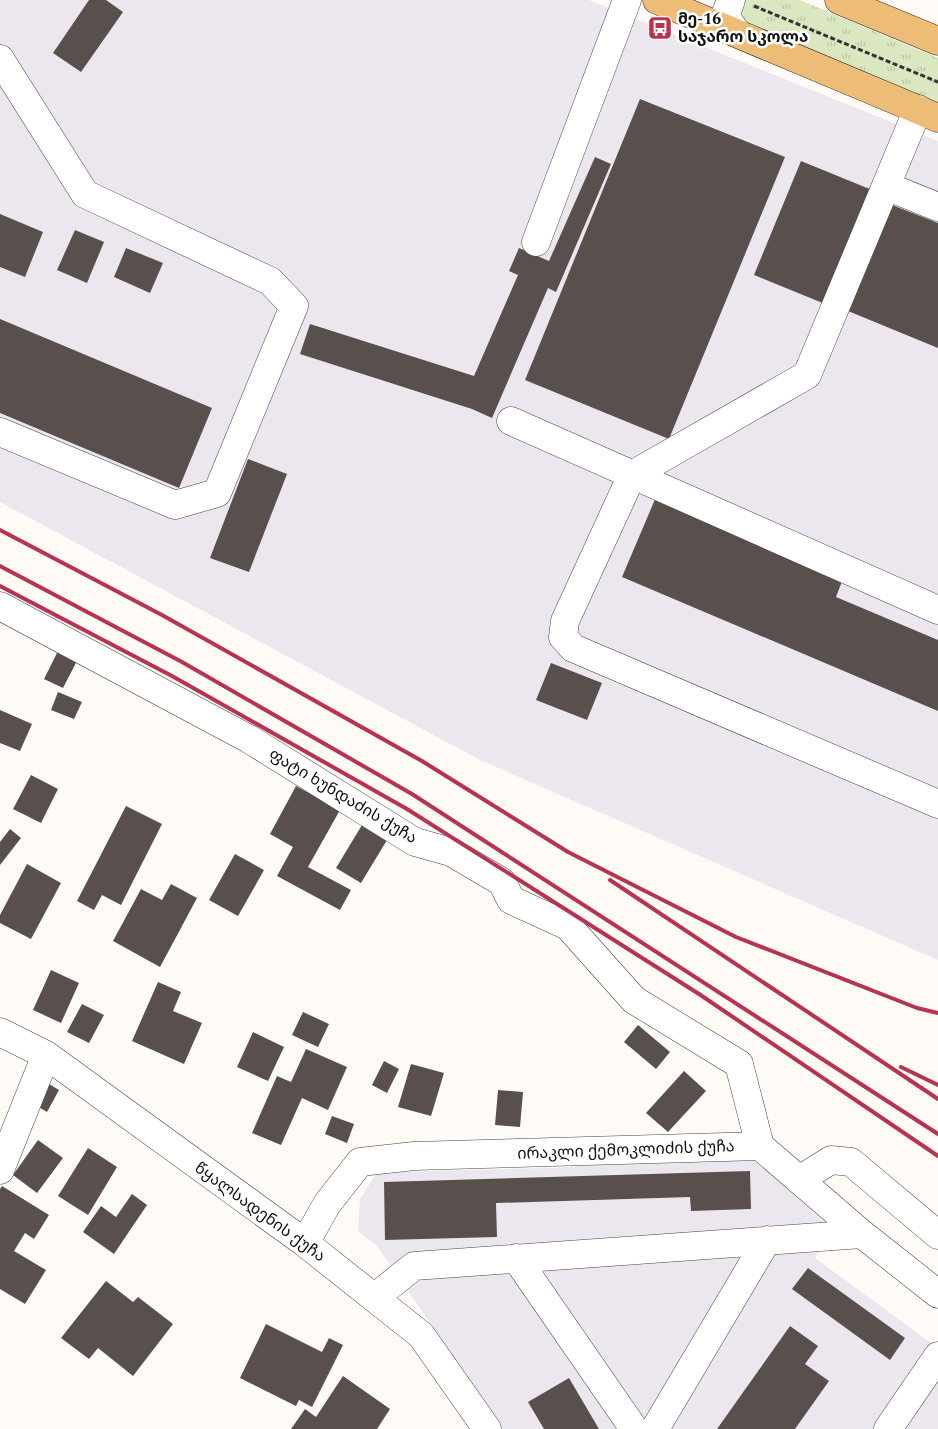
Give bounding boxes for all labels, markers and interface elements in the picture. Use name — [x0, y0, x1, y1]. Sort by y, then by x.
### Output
place label: მე-16 საჯარო სკოლა — [678, 7, 808, 49]
bus stop icon: მე-16 საჯარო სკოლა — [647, 15, 673, 41]
street label: ფატი ხუნდაძის ქუჩა — [264, 742, 422, 850]
street label: ირაკლი ქემოკლიძის ქუჩა — [517, 1134, 735, 1166]
street label: წყალსადენის ქუჩა — [189, 1156, 331, 1268]

